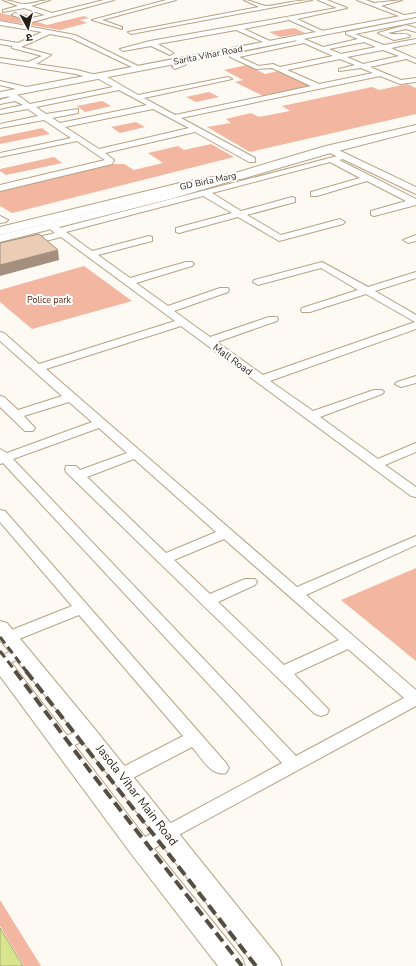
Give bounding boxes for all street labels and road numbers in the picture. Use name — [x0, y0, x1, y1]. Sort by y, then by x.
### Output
street label: Sarita Vihar Road — [172, 42, 244, 68]
street label: GD Birla Marg — [179, 169, 237, 193]
street label: Mall Road — [210, 341, 255, 379]
street label: Jasola Vihar Main Road — [92, 740, 182, 849]

